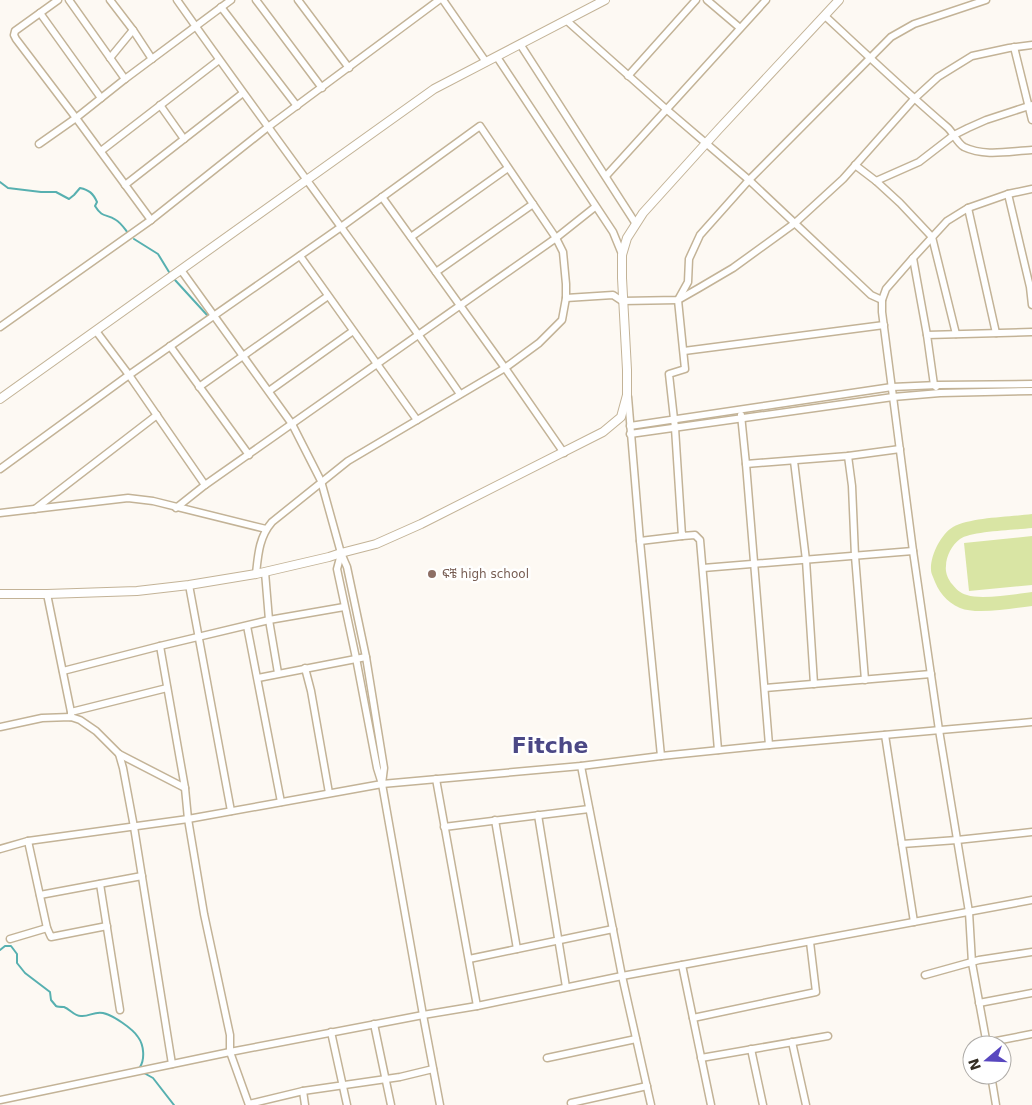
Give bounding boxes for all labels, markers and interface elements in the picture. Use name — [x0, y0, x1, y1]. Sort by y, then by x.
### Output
place label: ፍቼ high school — [442, 567, 529, 581]
marker: ፍቼ high school — [426, 568, 438, 580]
district label: Fitche — [512, 733, 588, 758]
north arrow — [962, 1035, 1012, 1085]
text: N — [965, 1056, 984, 1072]

